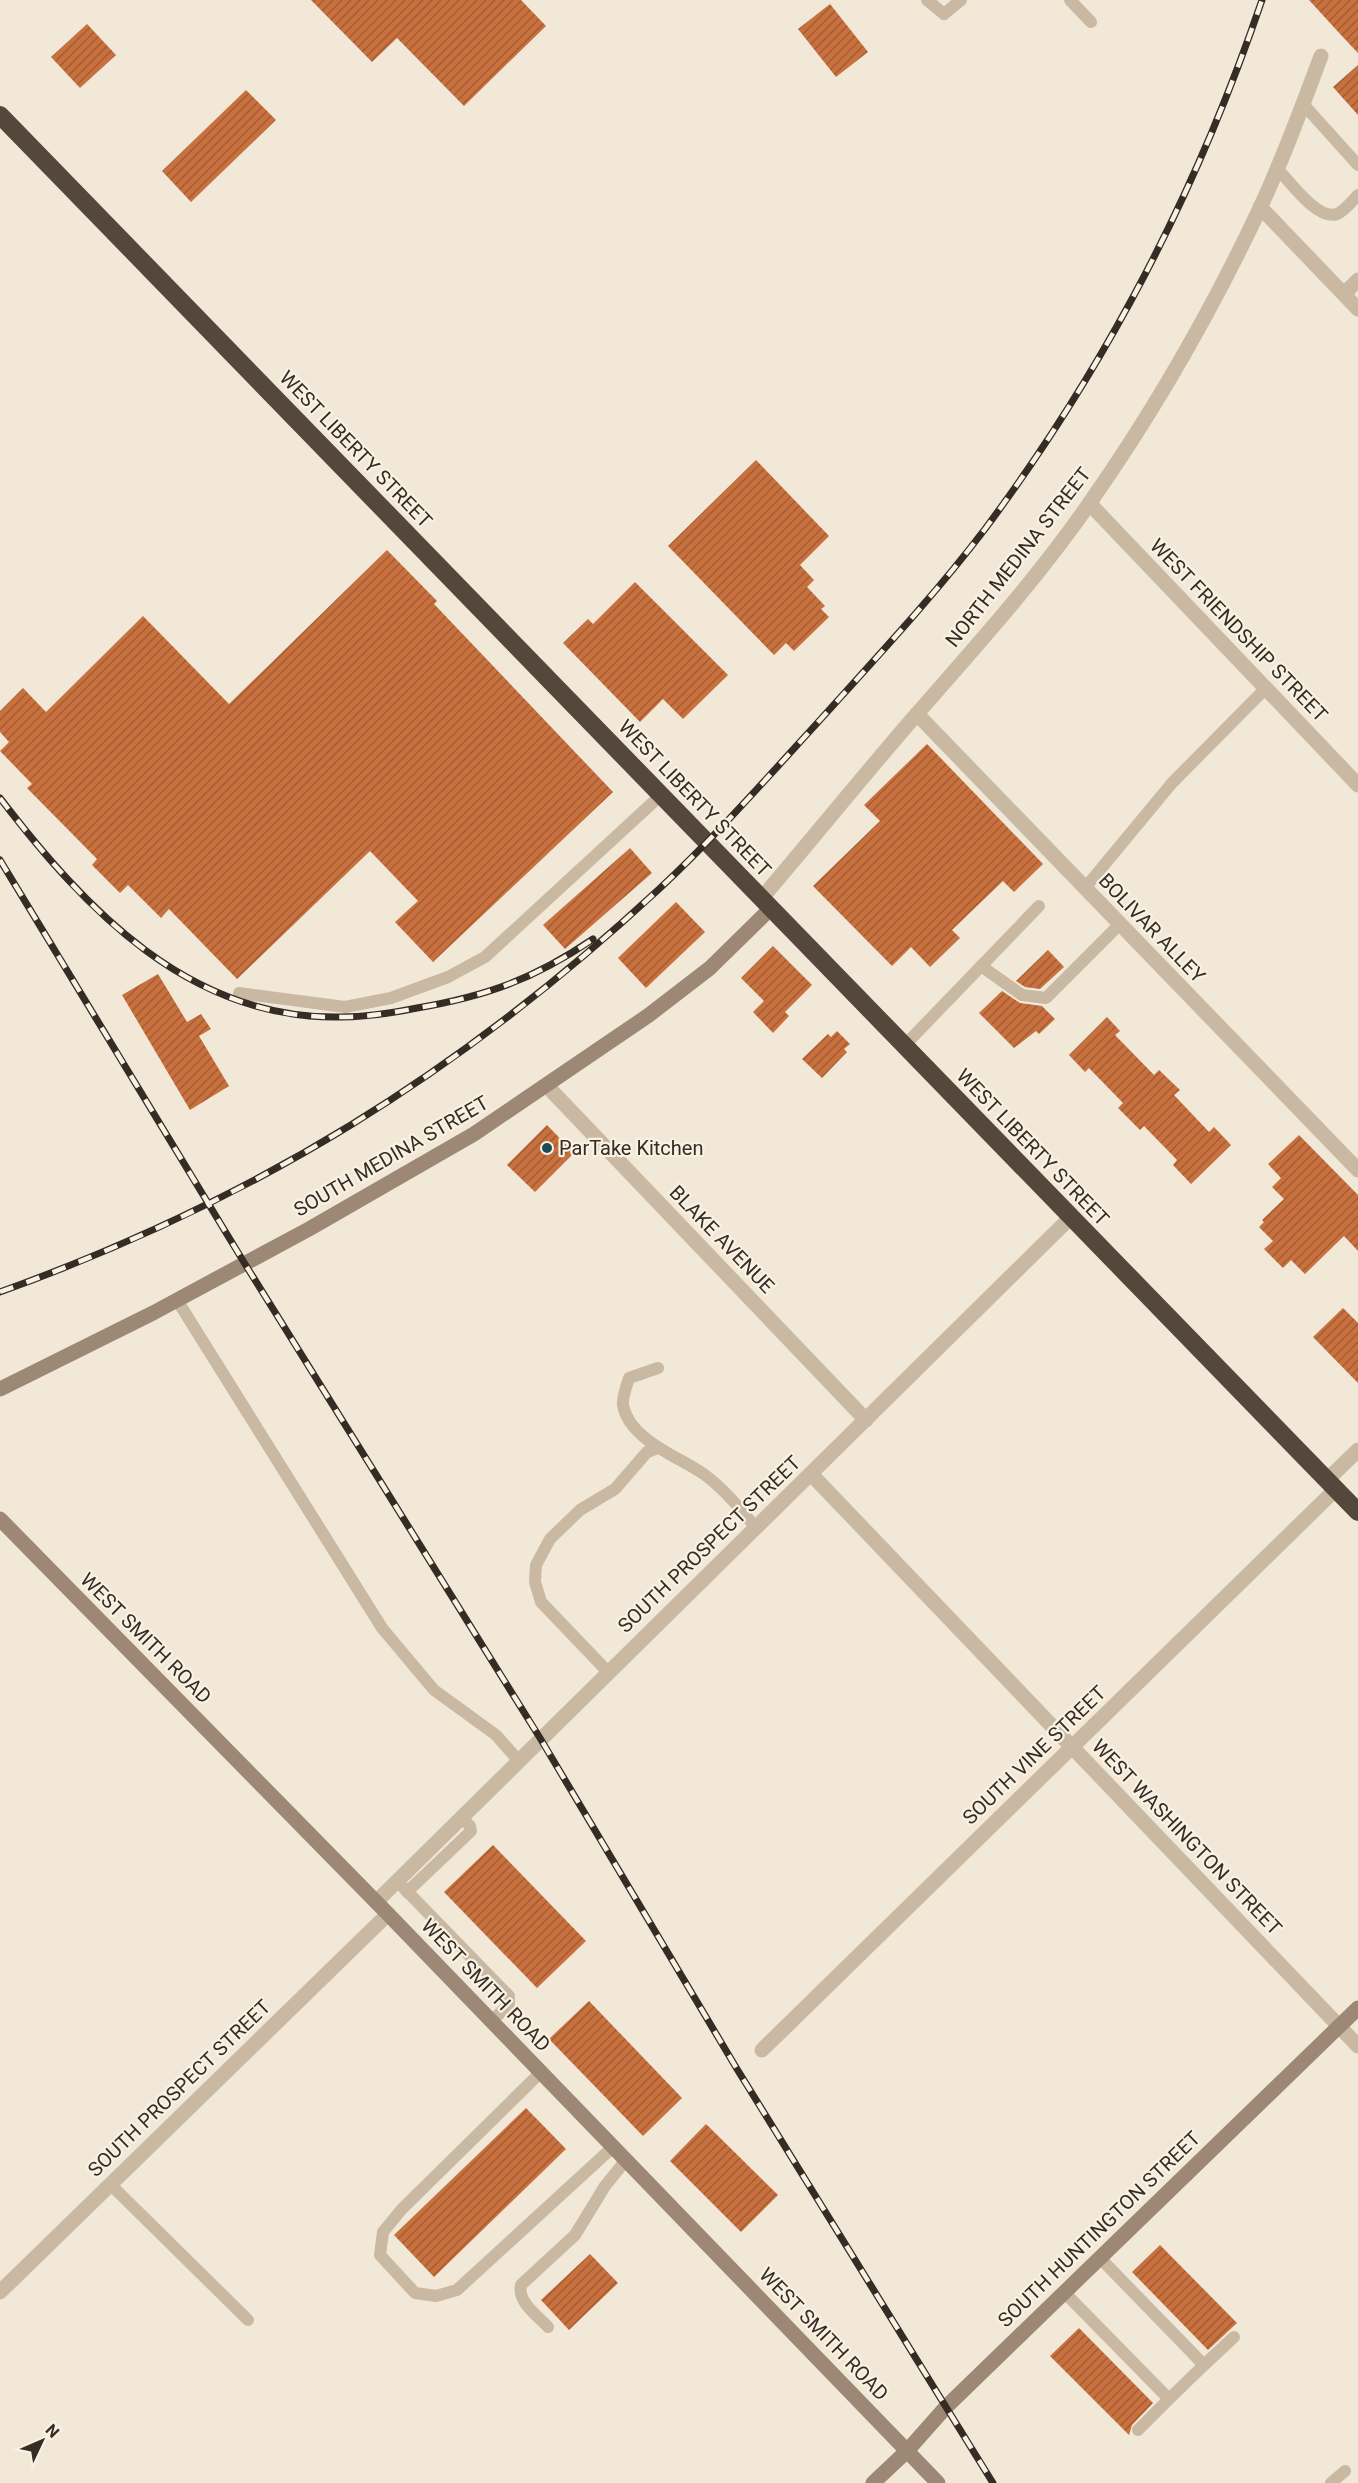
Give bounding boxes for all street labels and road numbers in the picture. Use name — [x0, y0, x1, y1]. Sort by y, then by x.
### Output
street label: WEST LIBERTY STREET — [275, 365, 437, 533]
street label: NORTH MEDINA STREET — [940, 462, 1096, 652]
street label: WEST FRIENDSHIP STREET — [1145, 533, 1333, 727]
street label: WEST LIBERTY STREET — [614, 714, 776, 882]
street label: BOLIVAR ALLEY — [1094, 868, 1210, 988]
street label: WEST LIBERTY STREET — [952, 1063, 1114, 1231]
street label: SOUTH MEDINA STREET — [289, 1090, 493, 1222]
street label: BLAKE AVENUE — [665, 1180, 779, 1298]
street label: SOUTH PROSPECT STREET — [613, 1450, 805, 1638]
street label: WEST SMITH ROAD — [76, 1568, 216, 1708]
street label: SOUTH VINE STREET — [957, 1680, 1111, 1829]
street label: WEST WASHINGTON STREET — [1087, 1734, 1287, 1940]
street label: WEST SMITH ROAD — [417, 1914, 555, 2056]
street label: SOUTH PROSPECT STREET — [83, 1994, 275, 2182]
street label: SOUTH HUNTINGTON STREET — [993, 2126, 1205, 2332]
street label: WEST SMITH ROAD — [755, 2263, 893, 2405]

